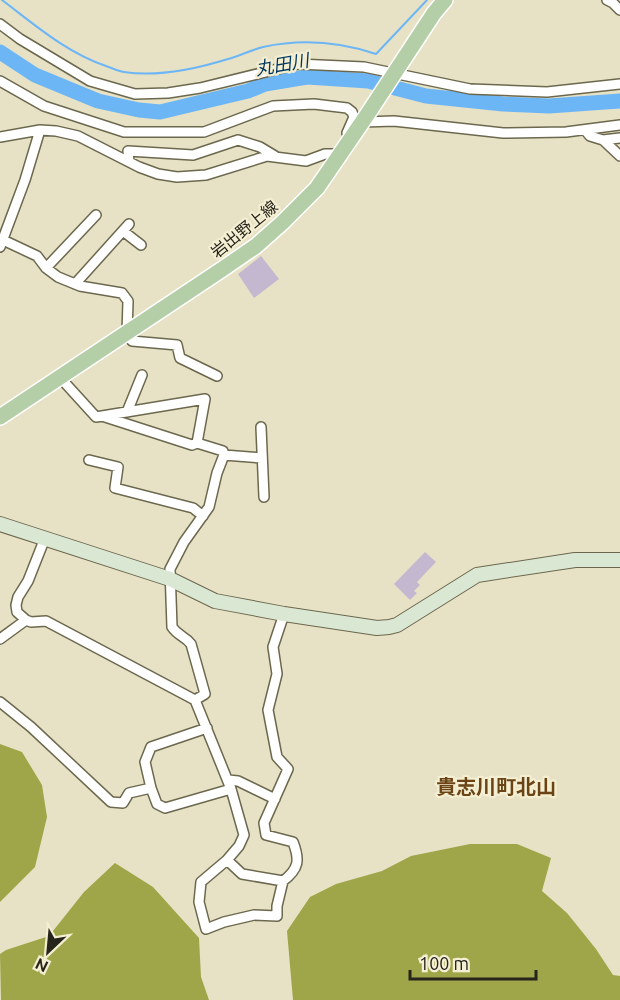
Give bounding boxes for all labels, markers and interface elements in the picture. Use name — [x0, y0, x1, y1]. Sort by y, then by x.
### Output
water label: 丸田川 — [254, 49, 312, 79]
street label: 岩出野上線 — [207, 197, 281, 261]
district label: 貴志川町北山 — [436, 775, 556, 798]
north arrow — [18, 922, 78, 982]
scale bar — [410, 943, 536, 981]
text: 100 m — [419, 953, 469, 973]
text: N — [32, 955, 51, 976]

